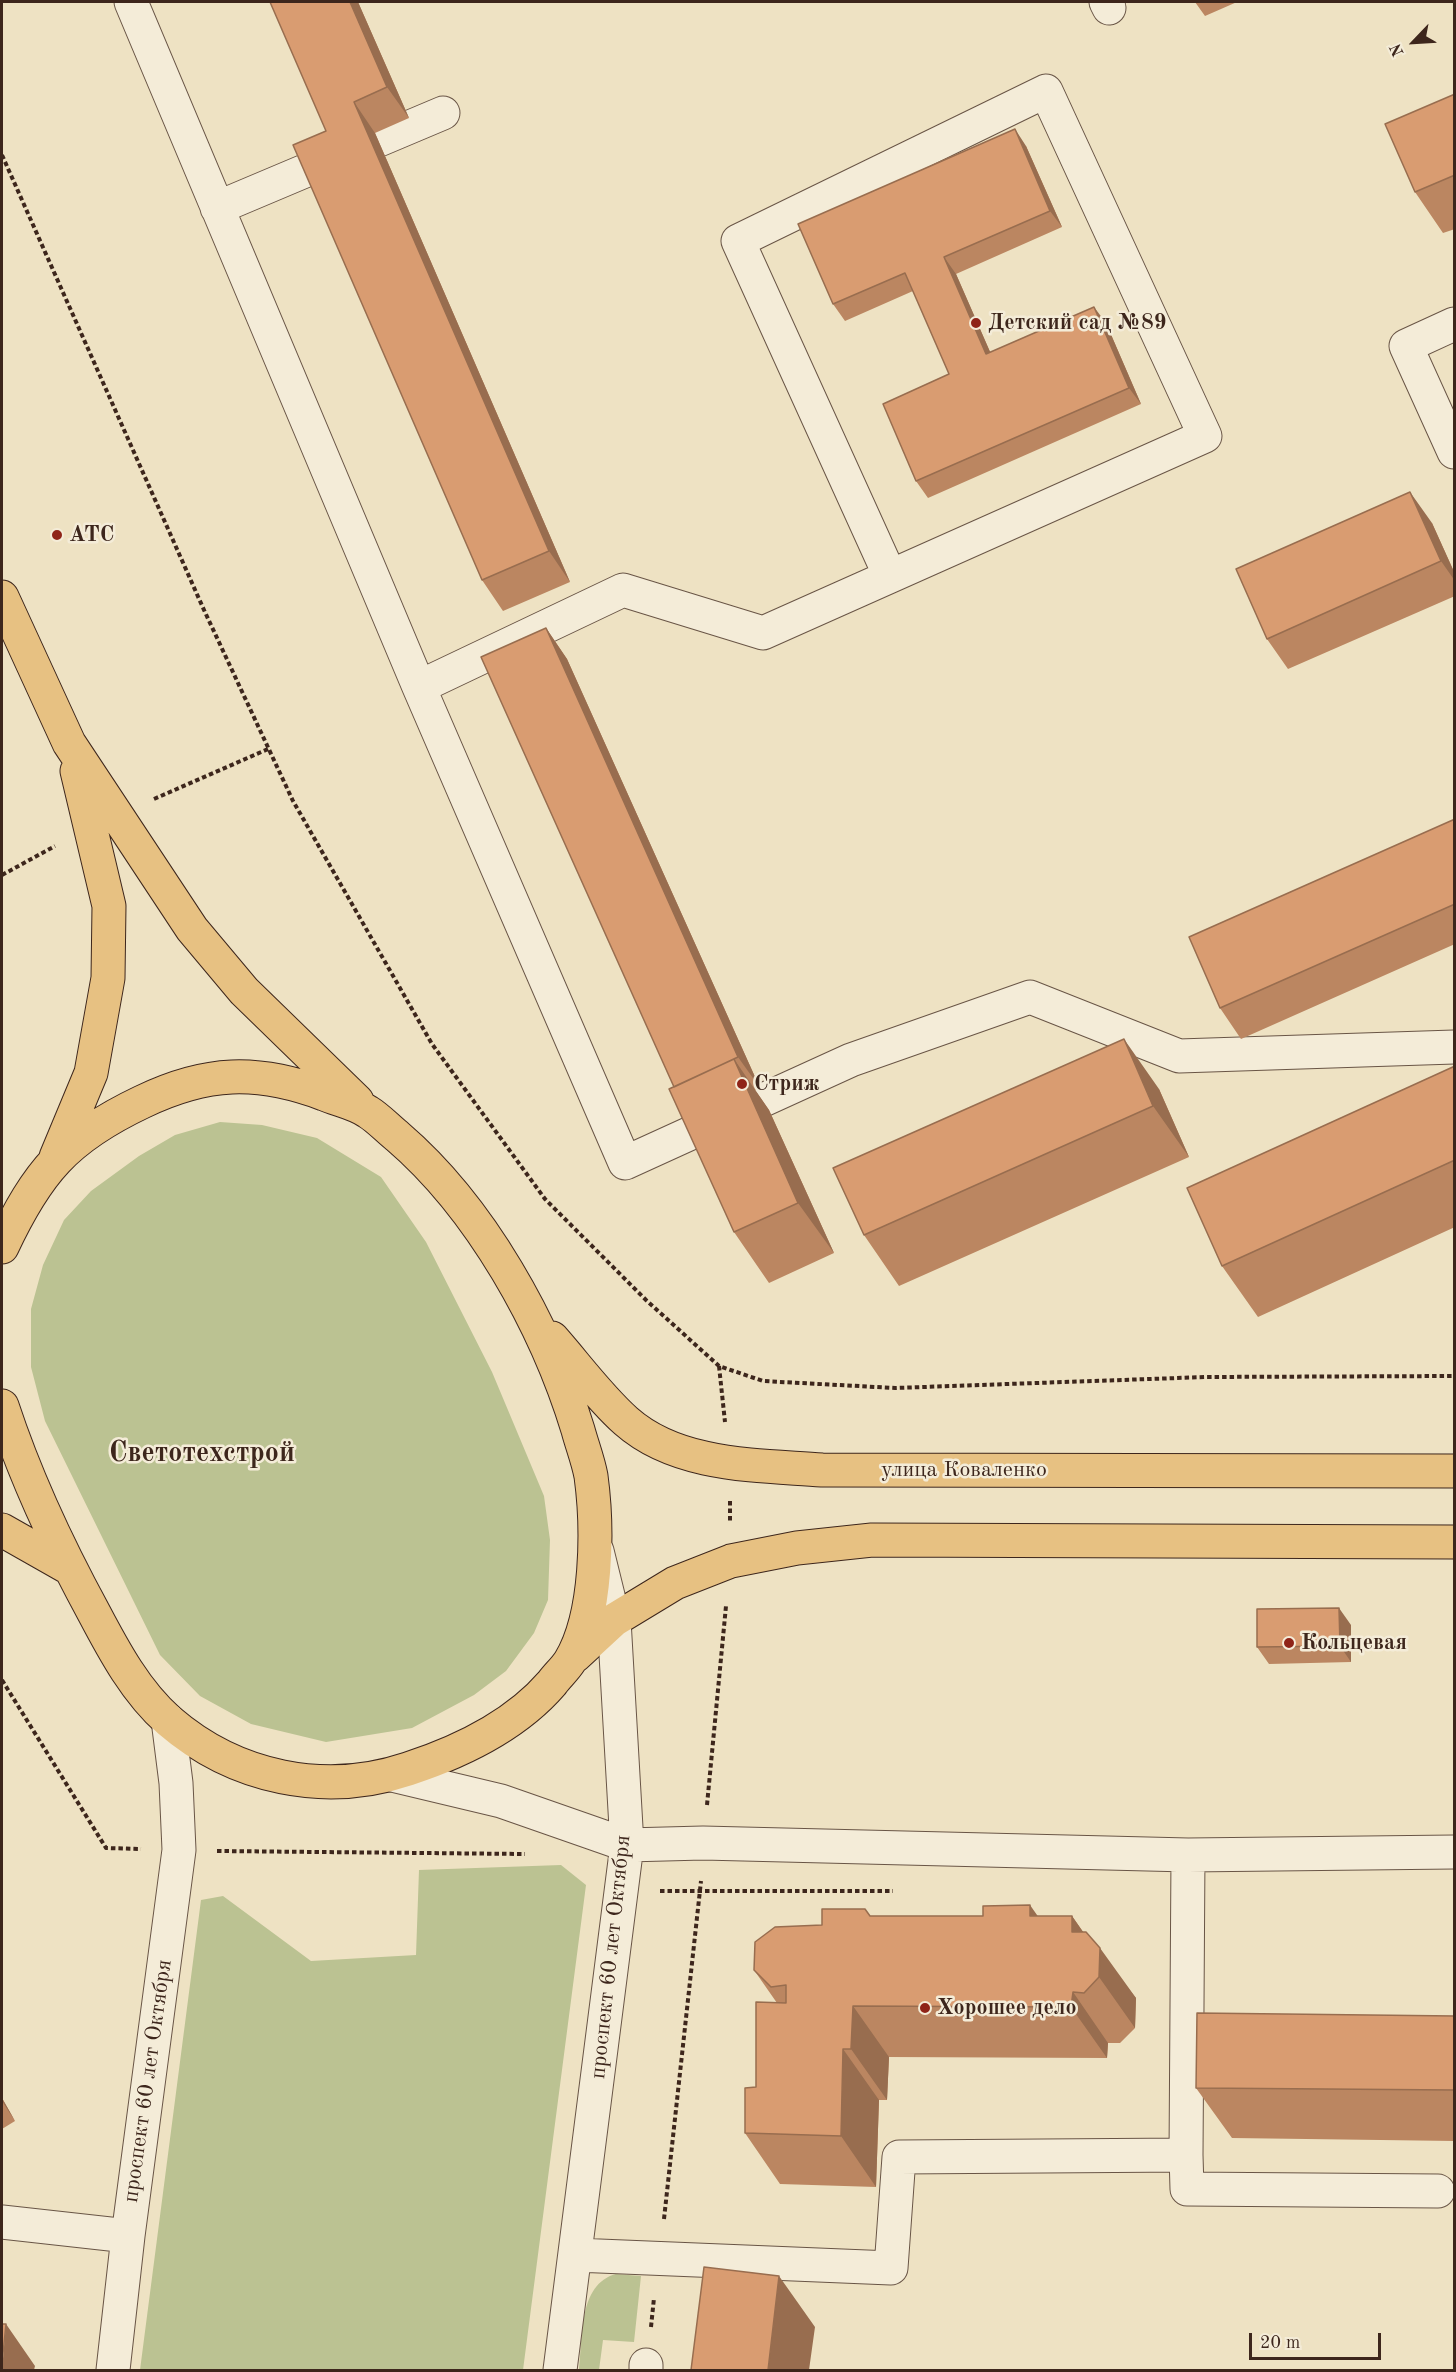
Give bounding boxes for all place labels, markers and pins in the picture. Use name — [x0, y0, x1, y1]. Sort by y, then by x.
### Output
place label: Детский сад №89 — [988, 310, 1167, 336]
marker: Детский сад №89 — [969, 316, 983, 330]
place label: АТС — [69, 522, 114, 548]
marker: АТС — [50, 528, 64, 542]
place label: Стриж — [754, 1071, 820, 1097]
marker: Стриж — [735, 1077, 749, 1091]
place label: Кольцевая — [1301, 1630, 1407, 1656]
marker: Кольцевая — [1282, 1636, 1296, 1650]
place label: Хорошее дело — [937, 1995, 1077, 2021]
marker: Хорошее дело — [918, 2001, 932, 2015]

